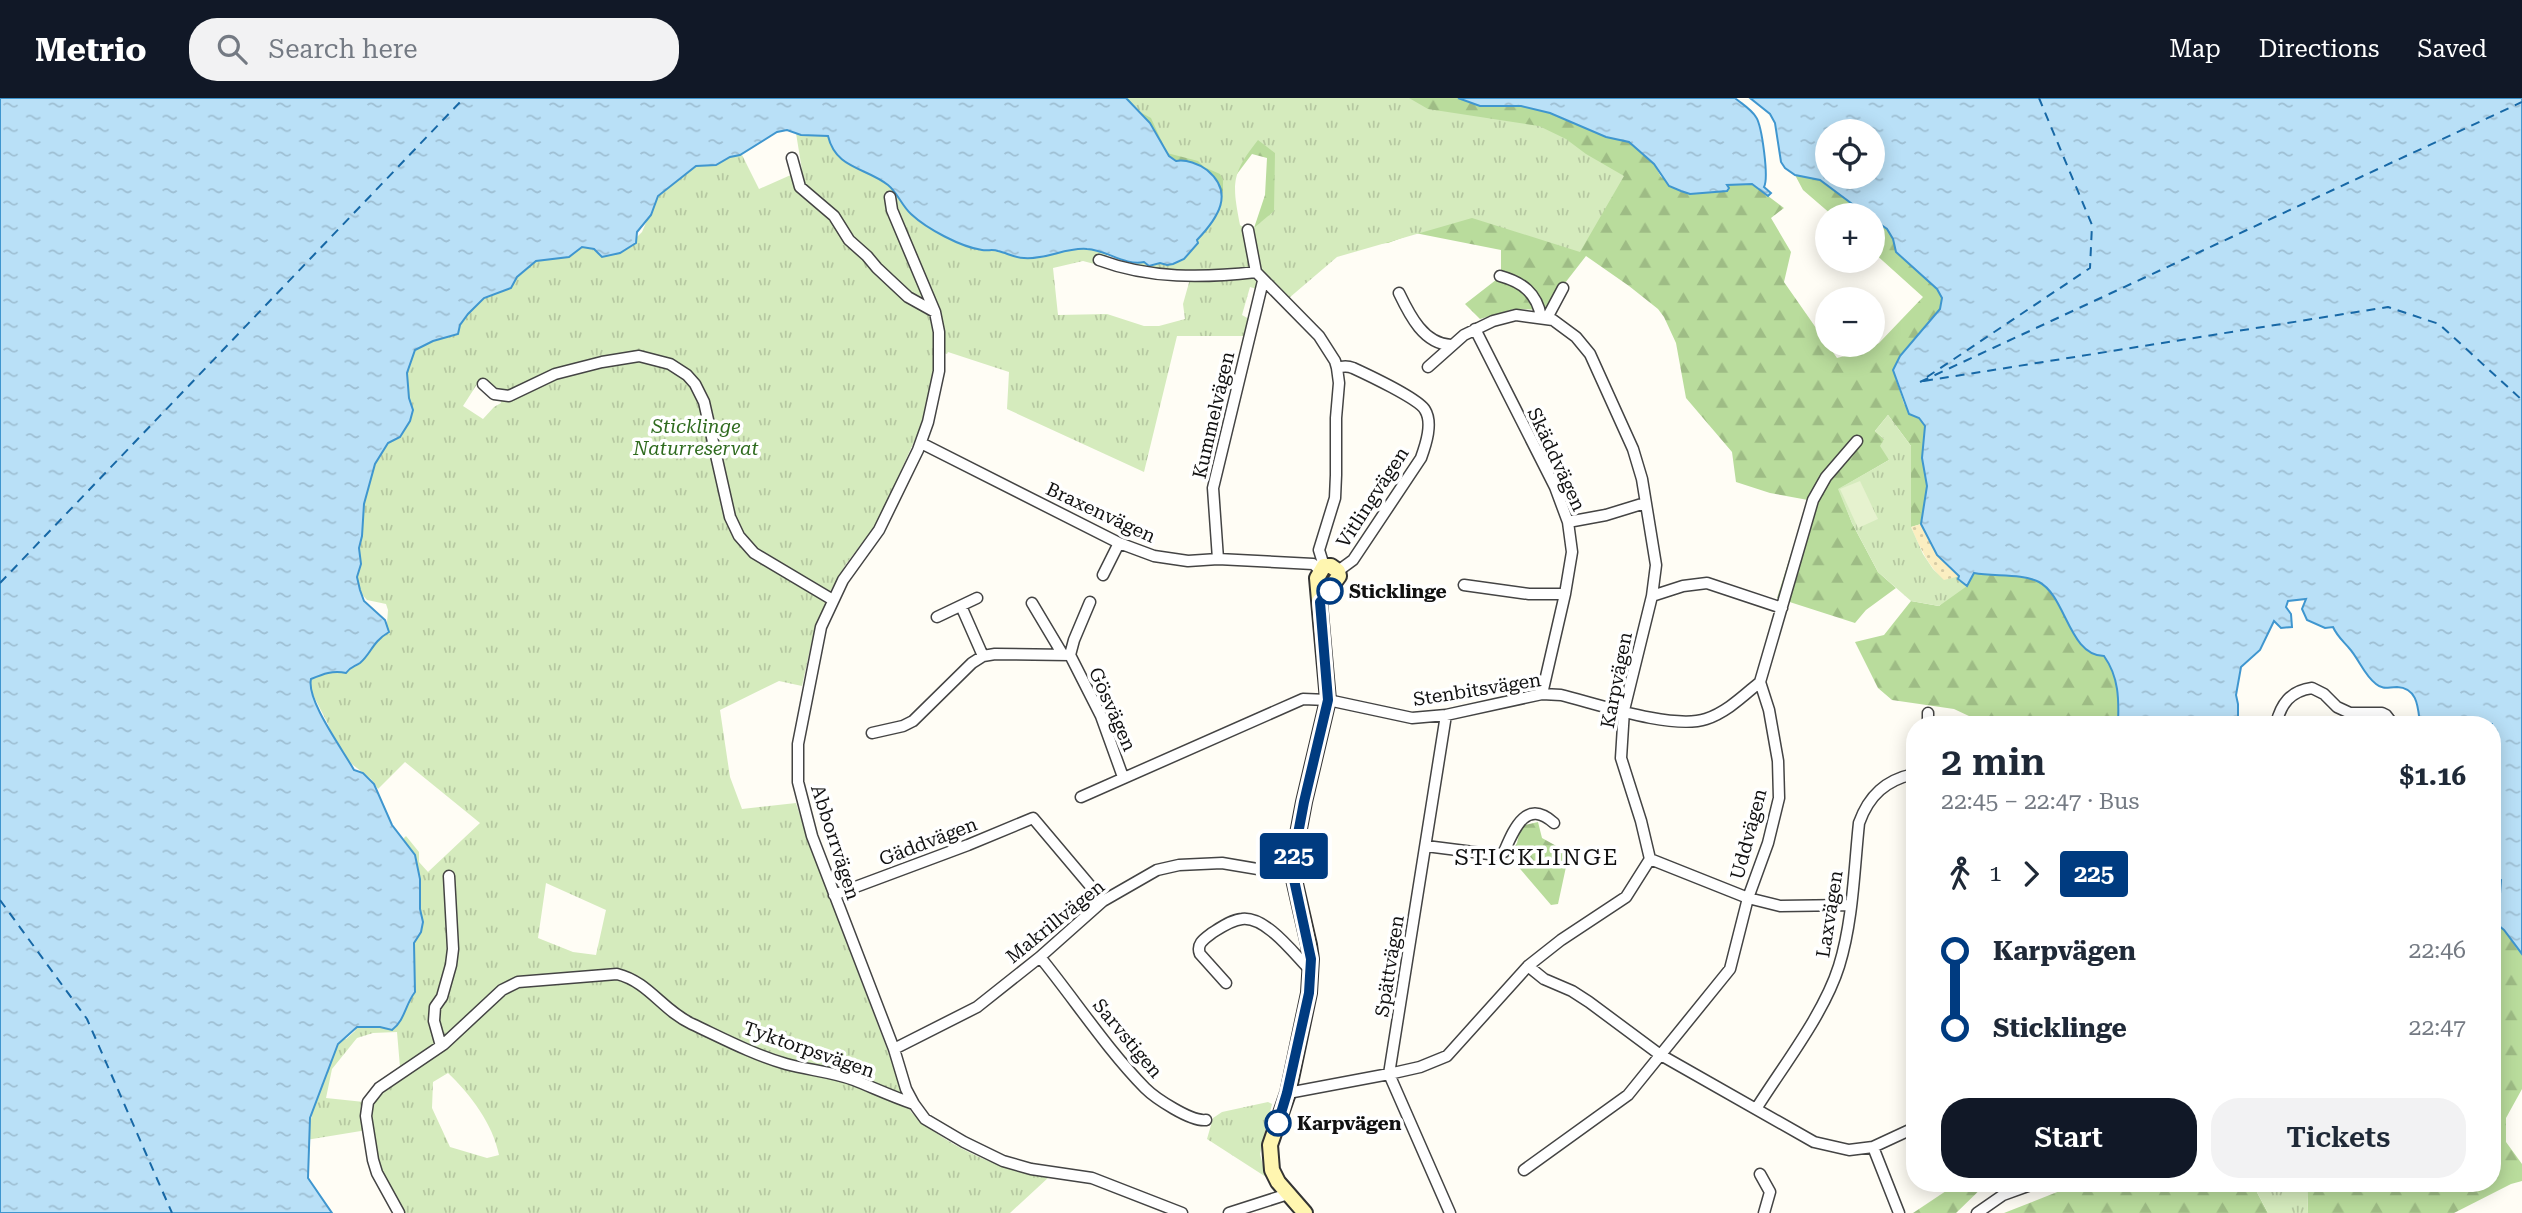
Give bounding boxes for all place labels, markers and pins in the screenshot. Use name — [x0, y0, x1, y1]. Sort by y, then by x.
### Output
marker: Sticklinge — [1317, 578, 1343, 604]
place label: Sticklinge — [1349, 580, 1447, 603]
marker: Karpvägen — [1265, 1110, 1291, 1136]
place label: Karpvägen — [1297, 1112, 1402, 1135]

